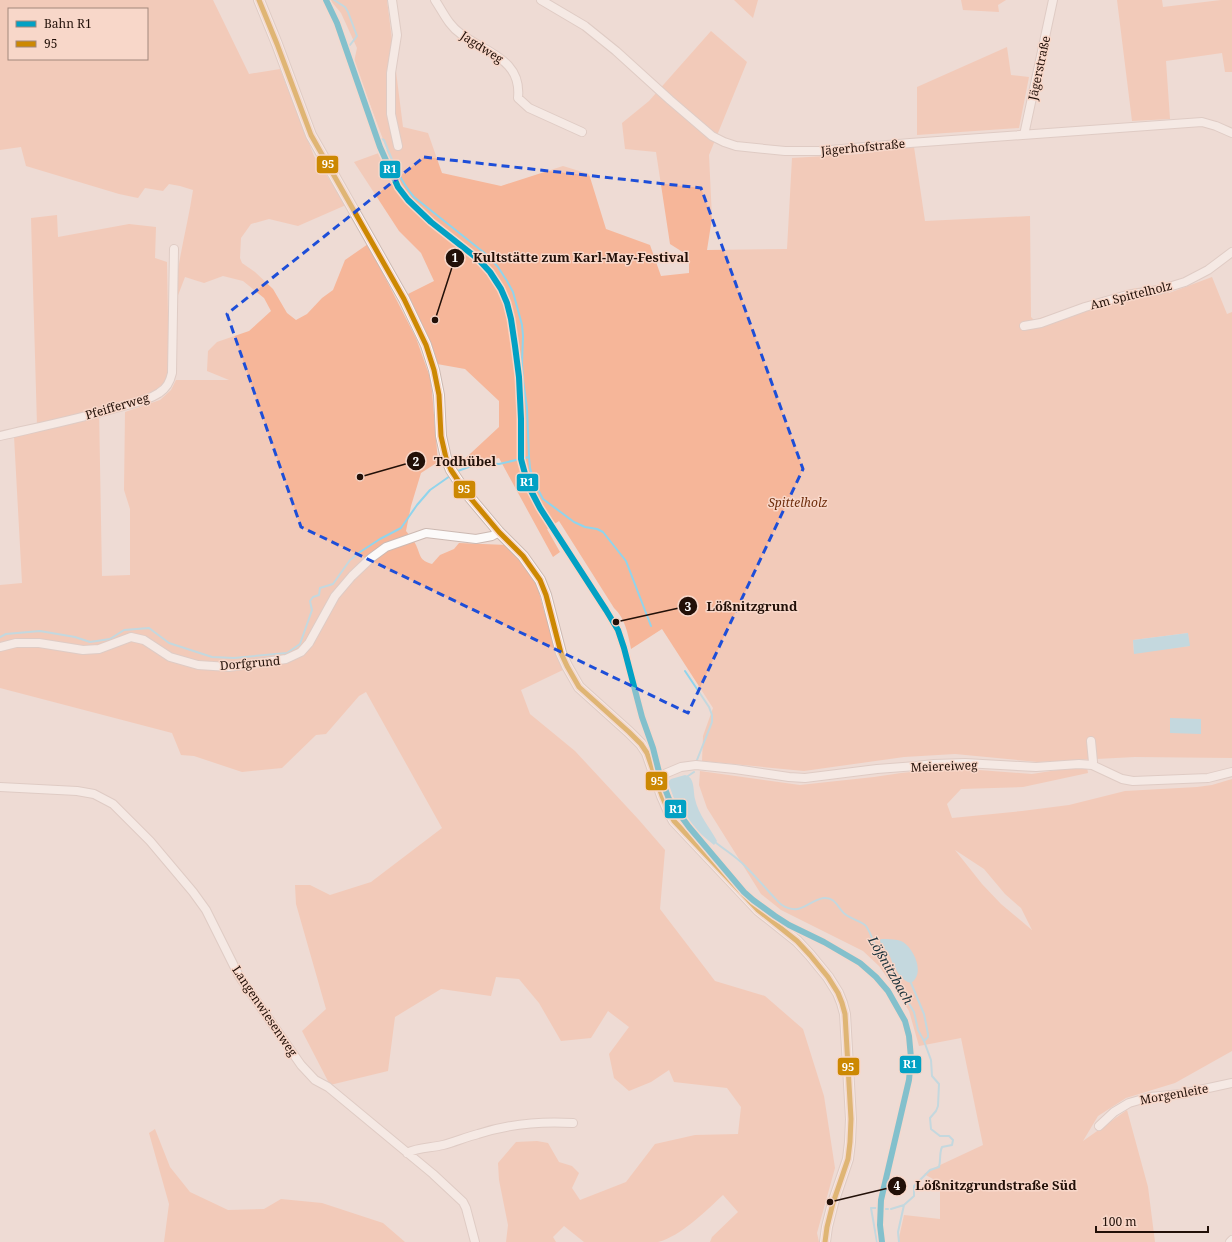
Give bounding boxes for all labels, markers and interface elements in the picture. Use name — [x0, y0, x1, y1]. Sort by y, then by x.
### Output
legend — [8, 8, 148, 60]
text: Bahn R1 — [44, 15, 92, 32]
street label: Jagdweg — [456, 26, 507, 68]
street label: Jägerstraße — [1024, 34, 1054, 103]
text: 95 — [44, 35, 57, 52]
street label: Jägerhofstraße — [819, 135, 906, 159]
line badge: 95 — [316, 155, 339, 174]
text: 95 — [322, 156, 334, 171]
line badge: R1 — [379, 160, 401, 179]
text: R1 — [383, 161, 397, 176]
callout: Kultstätte zum Karl-May-Festival — [445, 245, 697, 270]
text: Kultstätte zum Karl-May-Festival — [473, 248, 689, 266]
text: 1 — [452, 249, 459, 266]
street label: Am Spittelholz — [1088, 277, 1174, 313]
street label: Pfeifferweg — [83, 389, 151, 423]
callout: Todhübel — [406, 449, 505, 474]
text: Todhübel — [434, 452, 497, 470]
text: 2 — [413, 453, 420, 470]
line badge: R1 — [516, 473, 539, 492]
text: R1 — [520, 474, 534, 489]
line badge: 95 — [453, 480, 476, 499]
text: 95 — [458, 481, 470, 496]
park label: Spittelholz — [768, 494, 828, 511]
callout: Lößnitzgrund — [678, 594, 805, 619]
text: Lößnitzgrund — [707, 597, 798, 615]
text: 3 — [685, 598, 692, 615]
street label: Dorfgrund — [219, 652, 282, 674]
street label: Meiereiweg — [910, 756, 978, 776]
line badge: 95 — [645, 771, 668, 791]
text: 95 — [651, 773, 663, 788]
line badge: R1 — [664, 799, 687, 819]
text: R1 — [669, 801, 683, 816]
water label: Lößnitzbach — [864, 932, 918, 1008]
street label: Langenwiesenweg — [228, 962, 302, 1060]
line badge: R1 — [899, 1055, 922, 1074]
text: R1 — [903, 1056, 917, 1071]
line badge: 95 — [837, 1057, 860, 1076]
text: 95 — [842, 1059, 854, 1074]
street label: Morgenleite — [1139, 1080, 1209, 1108]
callout: Lößnitzgrundstraße Süd — [887, 1173, 1084, 1198]
text: Lößnitzgrundstraße Süd — [915, 1176, 1077, 1194]
text: 4 — [894, 1177, 901, 1194]
scale bar — [1096, 1208, 1208, 1234]
text: 100 m — [1102, 1213, 1137, 1230]

